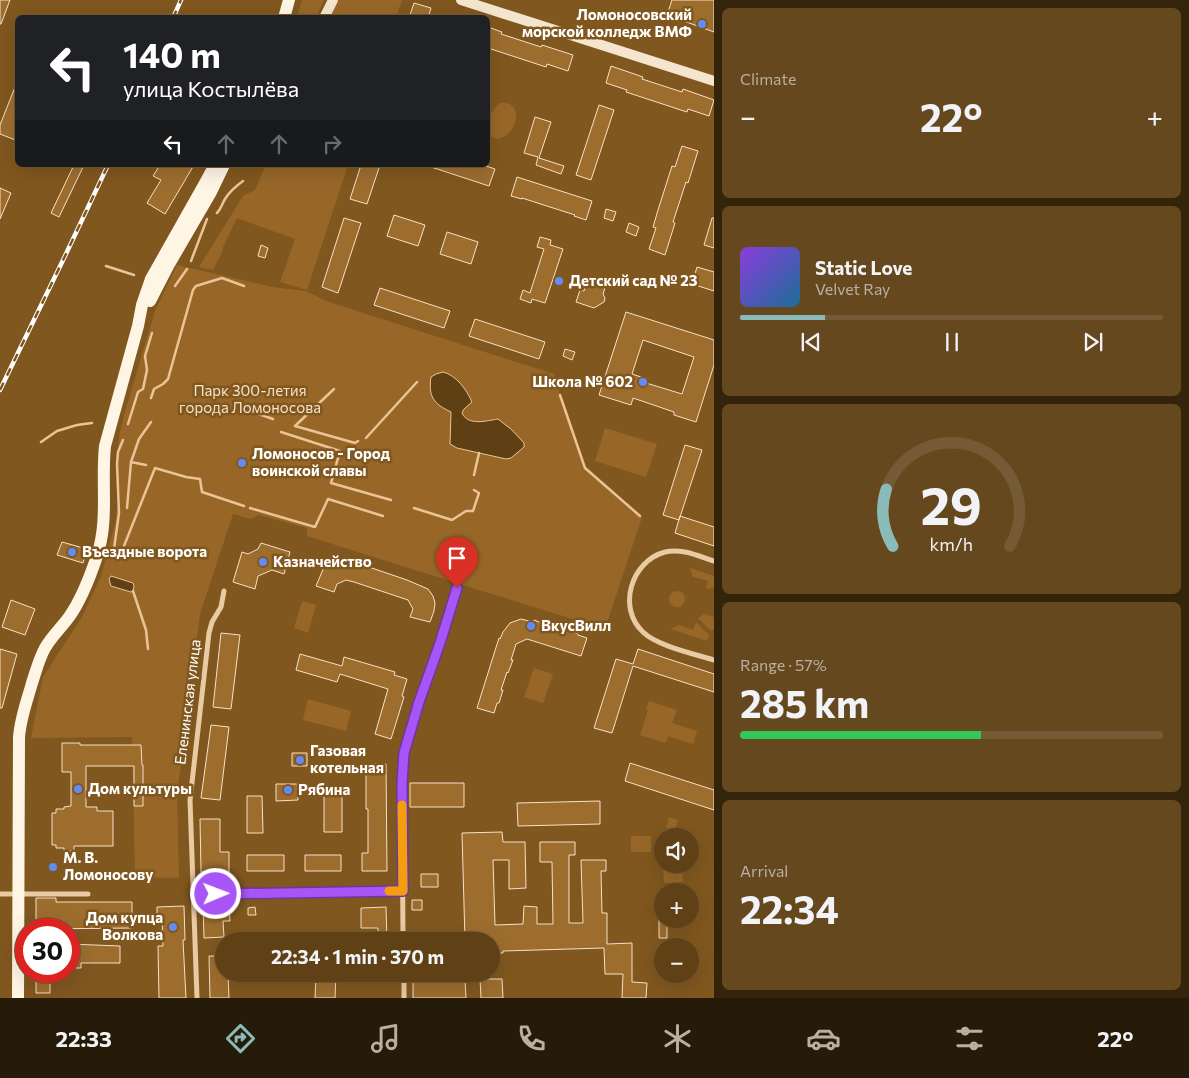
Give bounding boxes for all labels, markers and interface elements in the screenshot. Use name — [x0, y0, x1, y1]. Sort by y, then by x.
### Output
place label: Ломоносовский морской колледж ВМФ — [522, 5, 692, 40]
marker: Ломоносовский морской колледж ВМФ — [696, 18, 708, 30]
text: 140 m — [123, 32, 221, 75]
icon: left — [40, 35, 105, 100]
text: Climate — [740, 69, 796, 88]
text: улица Костылёва — [123, 75, 299, 102]
text: 22° — [920, 93, 983, 140]
text: − — [740, 99, 756, 133]
text: + — [1147, 99, 1163, 133]
icon: left — [159, 130, 187, 158]
icon: ahead — [212, 130, 240, 158]
icon: ahead — [265, 130, 293, 158]
icon: right — [318, 130, 346, 158]
text: Static Love — [815, 256, 912, 279]
place label: Детский сад № 23 — [569, 271, 698, 289]
marker: Детский сад № 23 — [553, 275, 565, 287]
text: Velvet Ray — [815, 279, 890, 298]
icon: previous — [797, 328, 825, 356]
icon: pause — [938, 328, 966, 356]
icon: next — [1079, 328, 1107, 356]
place label: Школа № 602 — [532, 372, 633, 390]
marker: Школа № 602 — [637, 376, 649, 388]
park label: Парк 300-летия города Ломоносова — [179, 381, 321, 416]
place label: Ломоносов - Город воинской славы — [252, 444, 391, 479]
marker: Ломоносов - Город воинской славы — [236, 457, 248, 469]
text: 29 — [921, 472, 982, 536]
text: km/h — [930, 533, 973, 555]
pin — [436, 537, 478, 588]
place label: Въездные ворота — [82, 542, 207, 560]
icon: arrive — [443, 544, 471, 572]
marker: Въездные ворота — [66, 546, 78, 558]
place label: Казначейство — [273, 552, 372, 570]
marker: Казначейство — [257, 556, 269, 568]
place label: ВкусВилл — [541, 616, 611, 634]
marker: ВкусВилл — [525, 620, 537, 632]
street label: Еленинская улица — [170, 638, 204, 766]
text: Range · 57% — [740, 655, 827, 674]
text: 285 km — [740, 679, 869, 726]
place label: Газовая котельная — [310, 741, 384, 776]
marker: Газовая котельная — [294, 754, 306, 766]
place label: Дом культуры — [88, 779, 192, 797]
place label: Рябина — [298, 780, 350, 798]
marker: Дом культуры — [72, 783, 84, 795]
marker: Рябина — [282, 784, 294, 796]
map controls — [654, 828, 699, 983]
button: sound — [654, 828, 699, 873]
place label: М. В. Ломоносову — [63, 848, 154, 883]
marker: М. В. Ломоносову — [47, 861, 59, 873]
text: Arrival — [740, 861, 788, 880]
position arrow — [189, 867, 241, 919]
button: + — [654, 883, 699, 928]
text: 22:34 — [740, 885, 839, 932]
place label: Дом купца Волкова — [86, 908, 163, 943]
speed limit sign: 30 — [15, 918, 80, 983]
marker: Дом купца Волкова — [167, 921, 179, 933]
button: − — [654, 938, 699, 983]
text: 22:34 · 1 min · 370 m — [271, 945, 444, 968]
icon: directions — [223, 1021, 258, 1056]
icon: music — [368, 1021, 403, 1056]
icon: phone — [514, 1021, 549, 1056]
icon: climate — [660, 1021, 695, 1056]
icon: car — [806, 1021, 841, 1056]
icon: filters — [952, 1021, 987, 1056]
text: 22:33 — [55, 1025, 112, 1052]
text: 22° — [1097, 1025, 1134, 1052]

